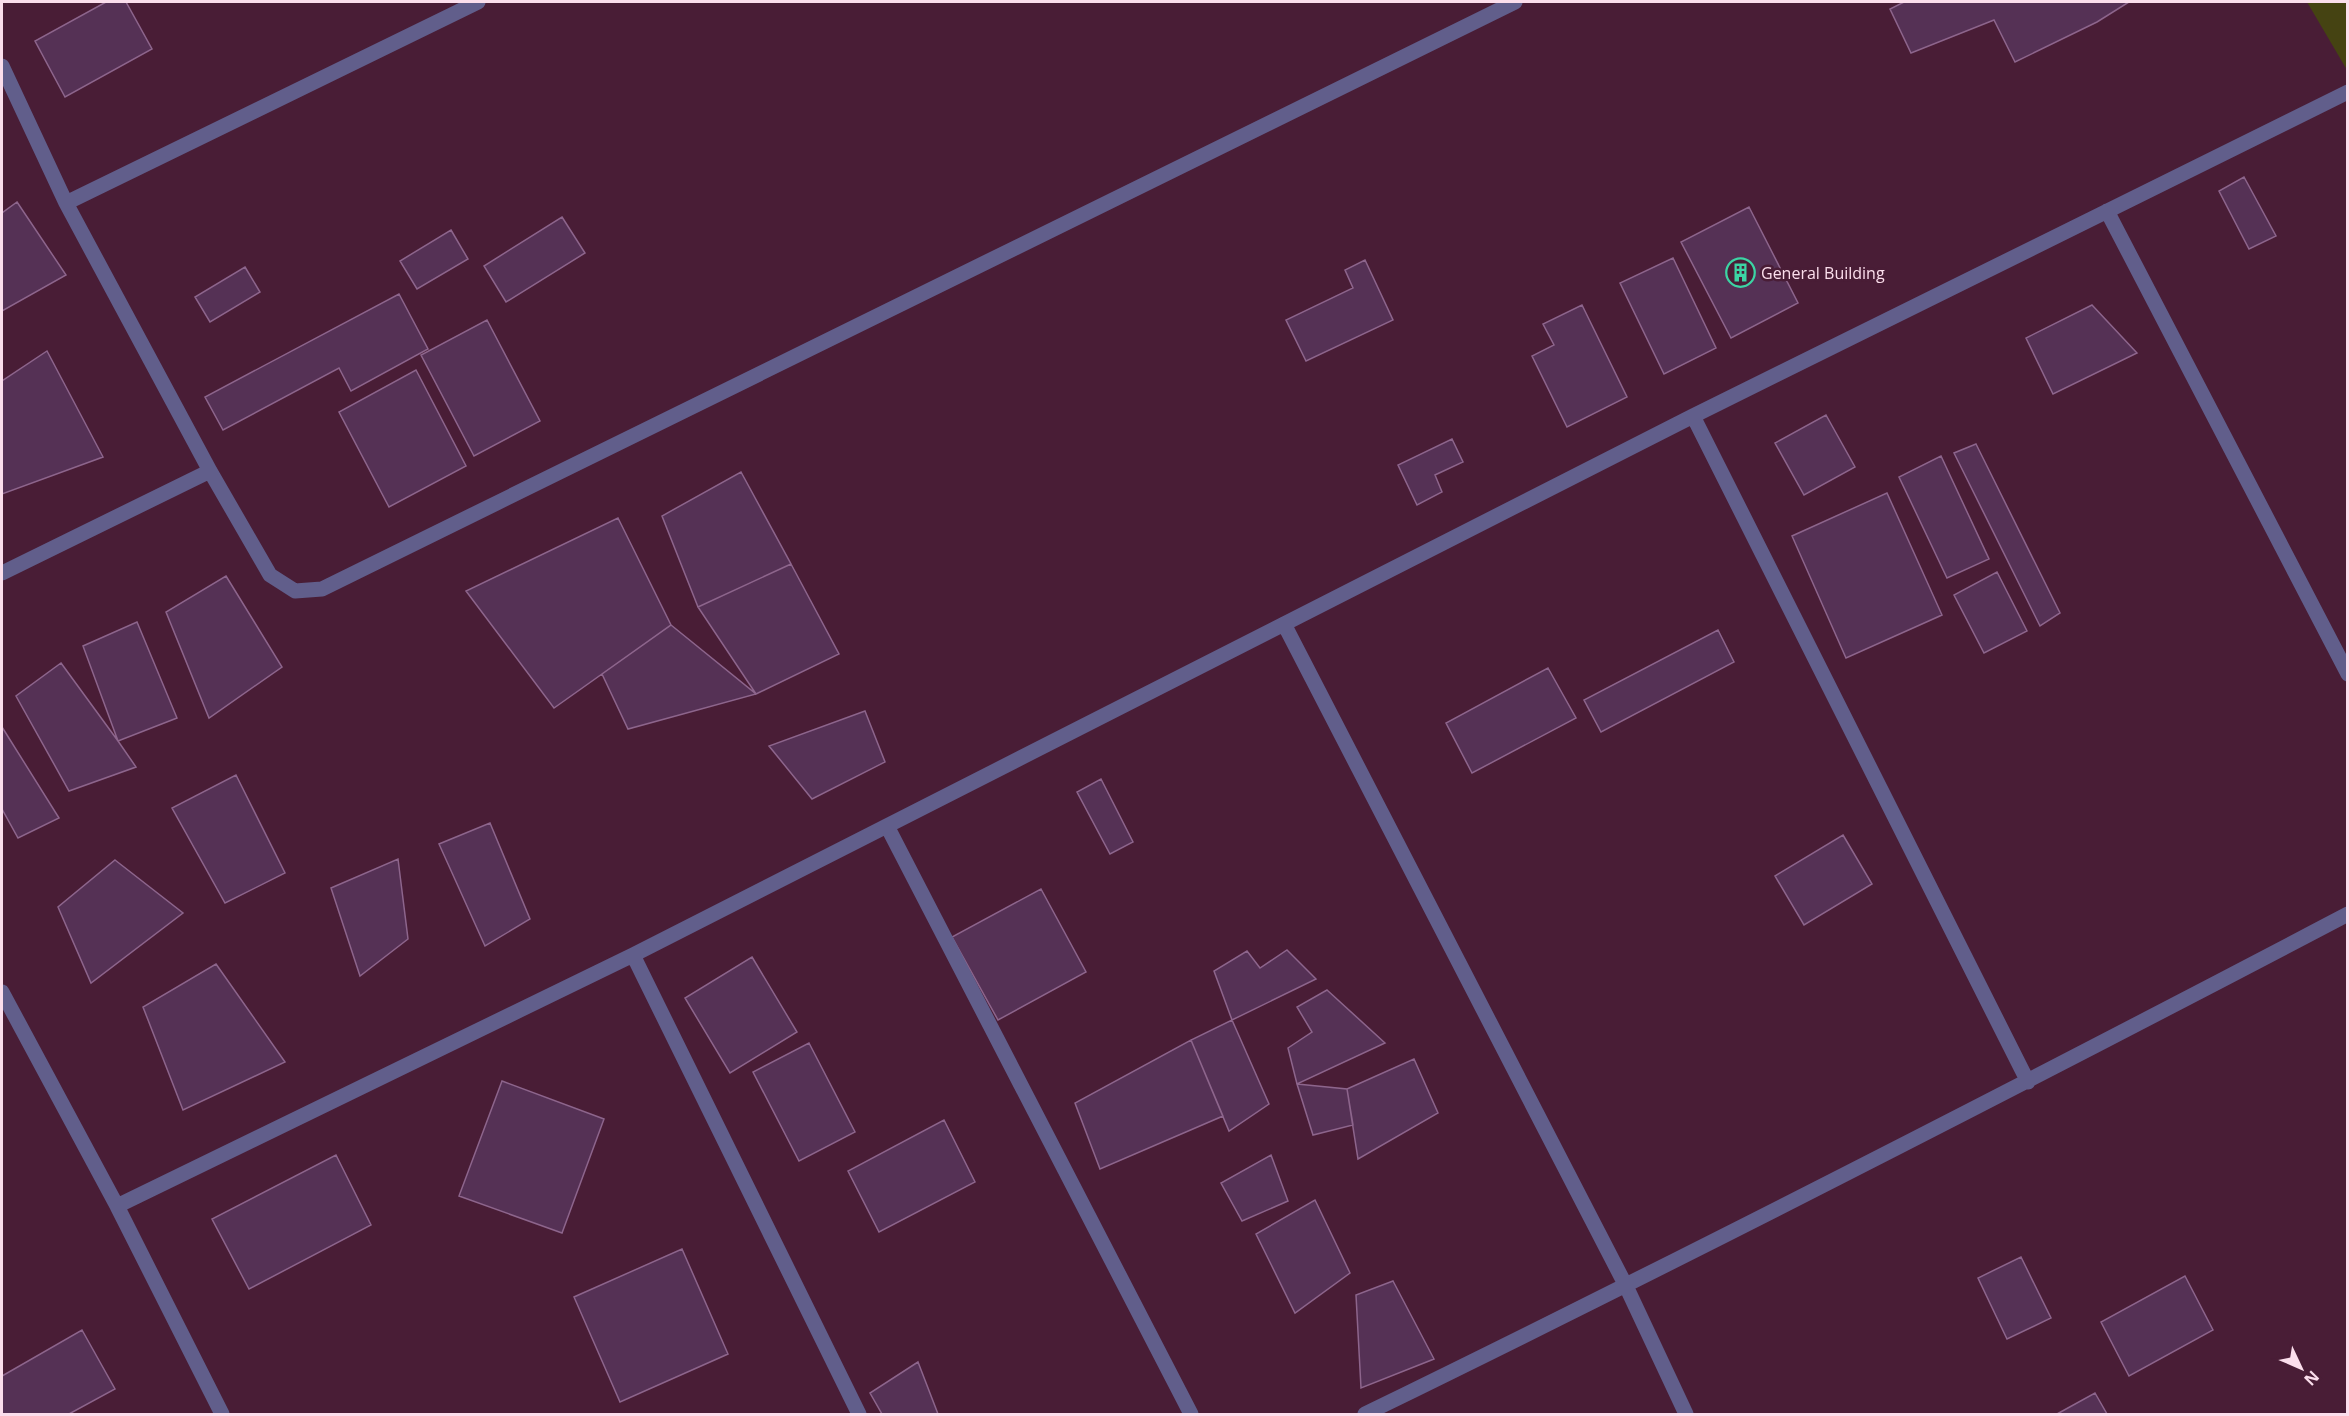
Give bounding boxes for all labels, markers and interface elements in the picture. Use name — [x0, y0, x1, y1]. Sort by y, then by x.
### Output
building icon: General Building — [1724, 257, 1756, 289]
place label: General Building — [1761, 262, 1885, 284]
north arrow — [2271, 1338, 2331, 1398]
text: N — [2299, 1366, 2324, 1391]

